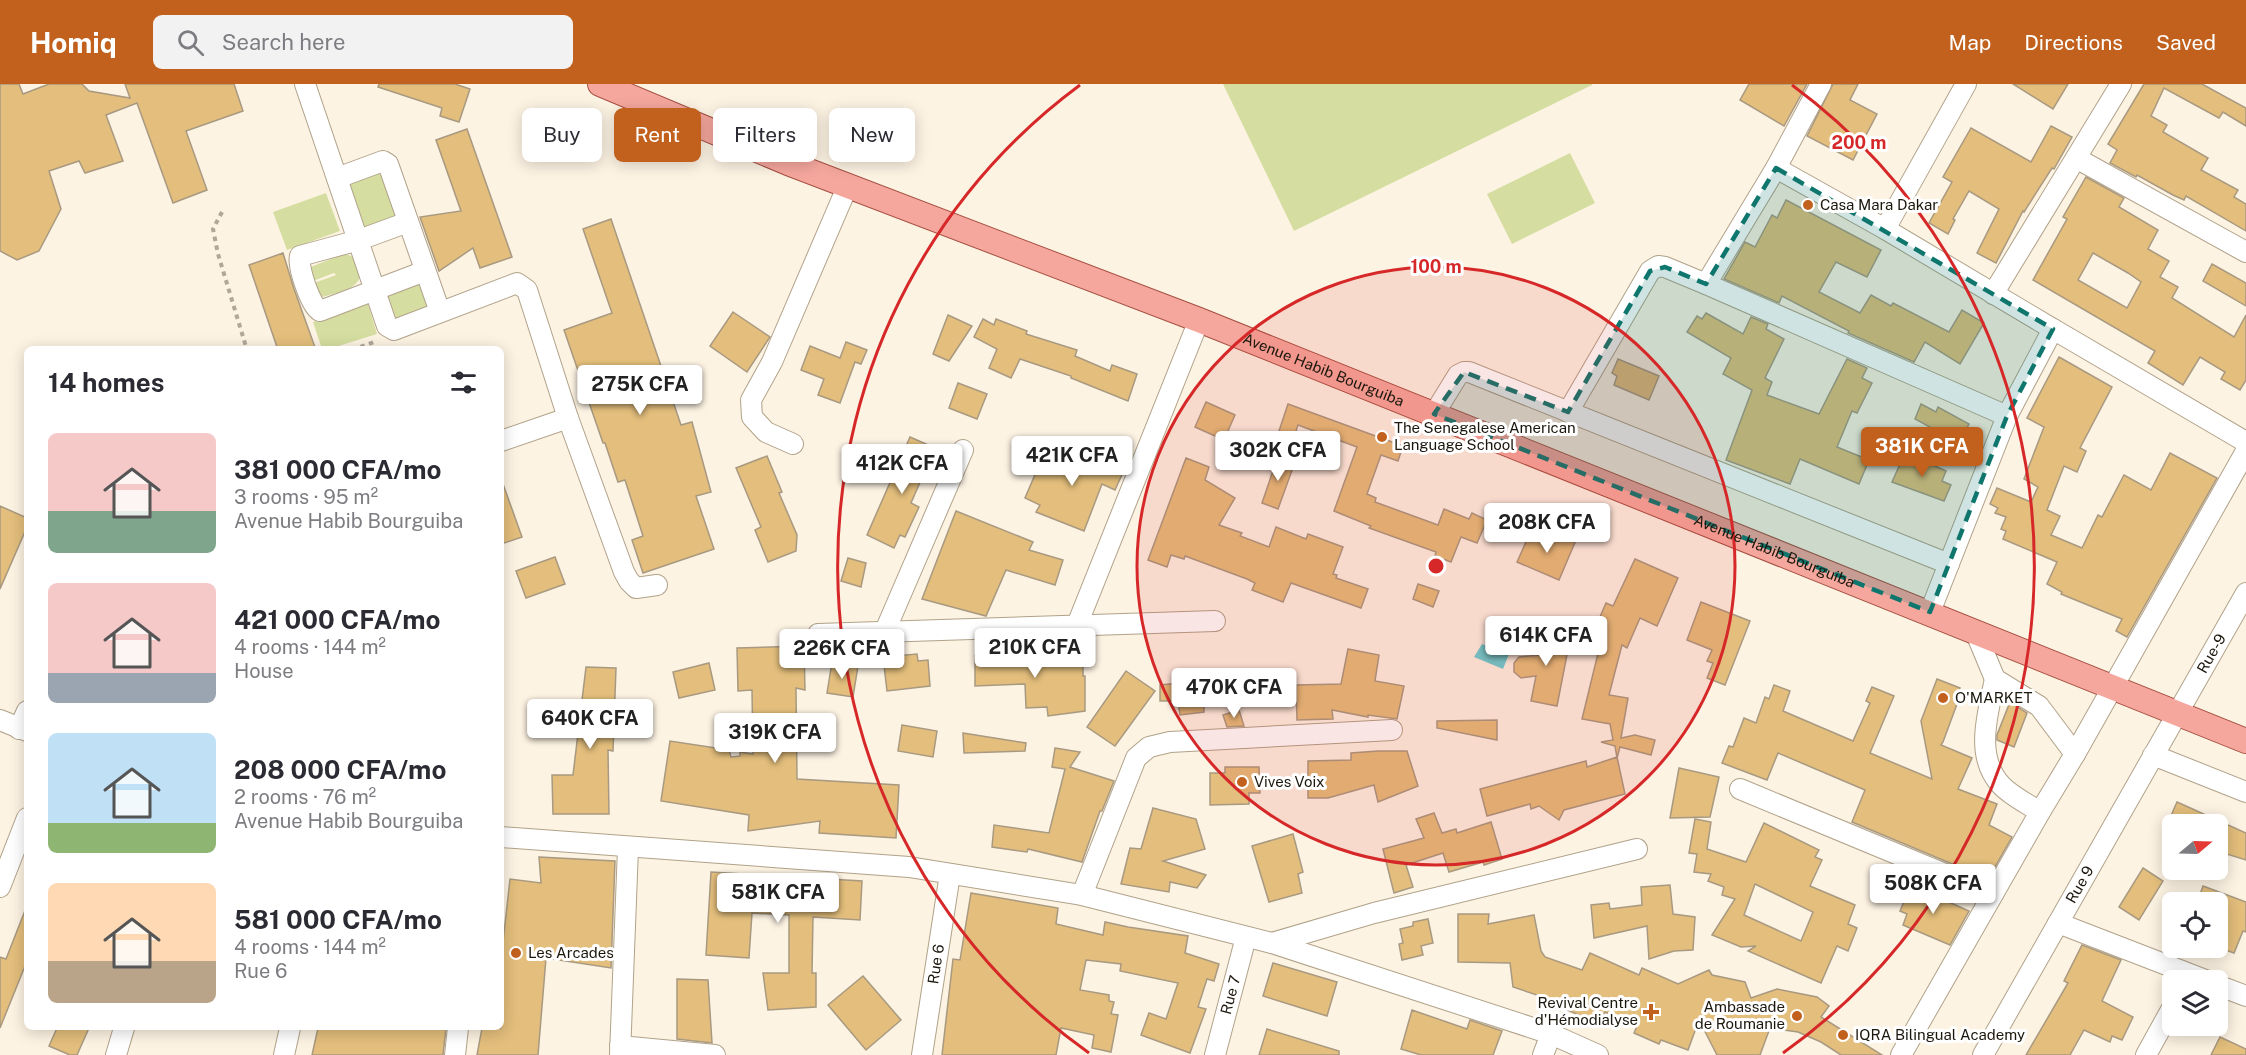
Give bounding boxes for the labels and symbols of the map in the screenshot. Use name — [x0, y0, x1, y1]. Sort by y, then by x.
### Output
text: 200 m — [1832, 132, 1886, 153]
place label: Casa Mara Dakar — [1820, 196, 1938, 213]
marker: Casa Mara Dakar — [1801, 198, 1815, 212]
text: 100 m — [1410, 256, 1462, 277]
street label: Avenue Habib Bourguiba — [1241, 330, 1407, 410]
pin: 275K CFA — [578, 365, 702, 416]
place label: The Senegalese American Language School — [1394, 419, 1576, 453]
pin: 381K CFA — [1860, 427, 1984, 478]
marker: The Senegalese American Language School — [1375, 430, 1389, 444]
pin: 302K CFA — [1216, 431, 1340, 482]
pin: 421K CFA — [1010, 436, 1134, 487]
pin: 412K CFA — [840, 444, 964, 495]
pin: 208K CFA — [1485, 503, 1609, 554]
street label: Avenue Habib Bourguiba — [1692, 511, 1858, 591]
centre of rings — [1426, 556, 1446, 576]
pin: 614K CFA — [1484, 616, 1608, 667]
pin: 210K CFA — [973, 628, 1097, 679]
pin: 226K CFA — [780, 629, 904, 680]
street label: Rue-9 — [2193, 631, 2229, 676]
pin: 470K CFA — [1172, 668, 1296, 719]
place label: O'MARKET — [1955, 689, 2033, 706]
marker: O'MARKET — [1936, 691, 1950, 705]
pin: 640K CFA — [528, 699, 652, 750]
pin: 319K CFA — [713, 713, 837, 764]
place label: Vives Voix — [1254, 773, 1325, 790]
marker: Vives Voix — [1235, 775, 1249, 789]
north arrow — [2162, 814, 2228, 880]
street label: Rue 9 — [2062, 863, 2097, 906]
pin: 508K CFA — [1871, 864, 1995, 915]
pin: 581K CFA — [716, 873, 840, 924]
street label: Rue 6 — [924, 943, 947, 985]
place label: Les Arcades — [528, 944, 614, 961]
marker: Les Arcades — [509, 946, 523, 960]
street label: Rue 7 — [1217, 973, 1244, 1016]
place label: Revival Centre d'Hémodialyse — [1535, 994, 1638, 1028]
place label: Ambassade de Roumanie — [1695, 998, 1785, 1032]
marker: Revival Centre d'Hémodialyse — [1642, 1003, 1660, 1021]
marker: Ambassade de Roumanie — [1790, 1009, 1804, 1023]
place label: IQRA Bilingual Academy — [1855, 1026, 2025, 1043]
marker: IQRA Bilingual Academy — [1836, 1028, 1850, 1042]

